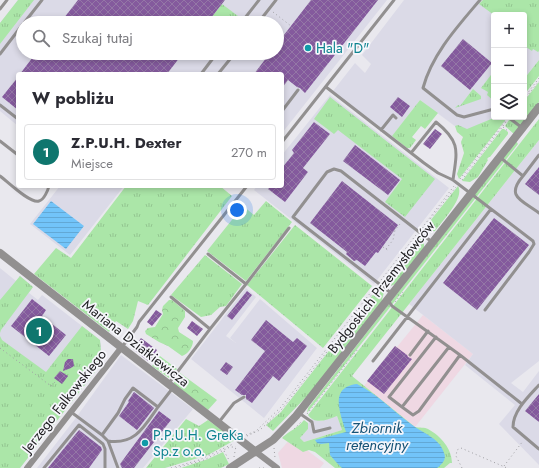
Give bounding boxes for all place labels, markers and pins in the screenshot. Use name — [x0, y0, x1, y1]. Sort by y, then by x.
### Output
place label: Hala "D" — [316, 38, 369, 58]
marker: Hala "D" — [303, 43, 313, 53]
pin: 1 — [26, 316, 52, 346]
place label: P.P.U.H. GreKa Sp.z o.o. — [153, 425, 243, 461]
marker: P.P.U.H. GreKa Sp.z o.o. — [140, 438, 150, 448]

